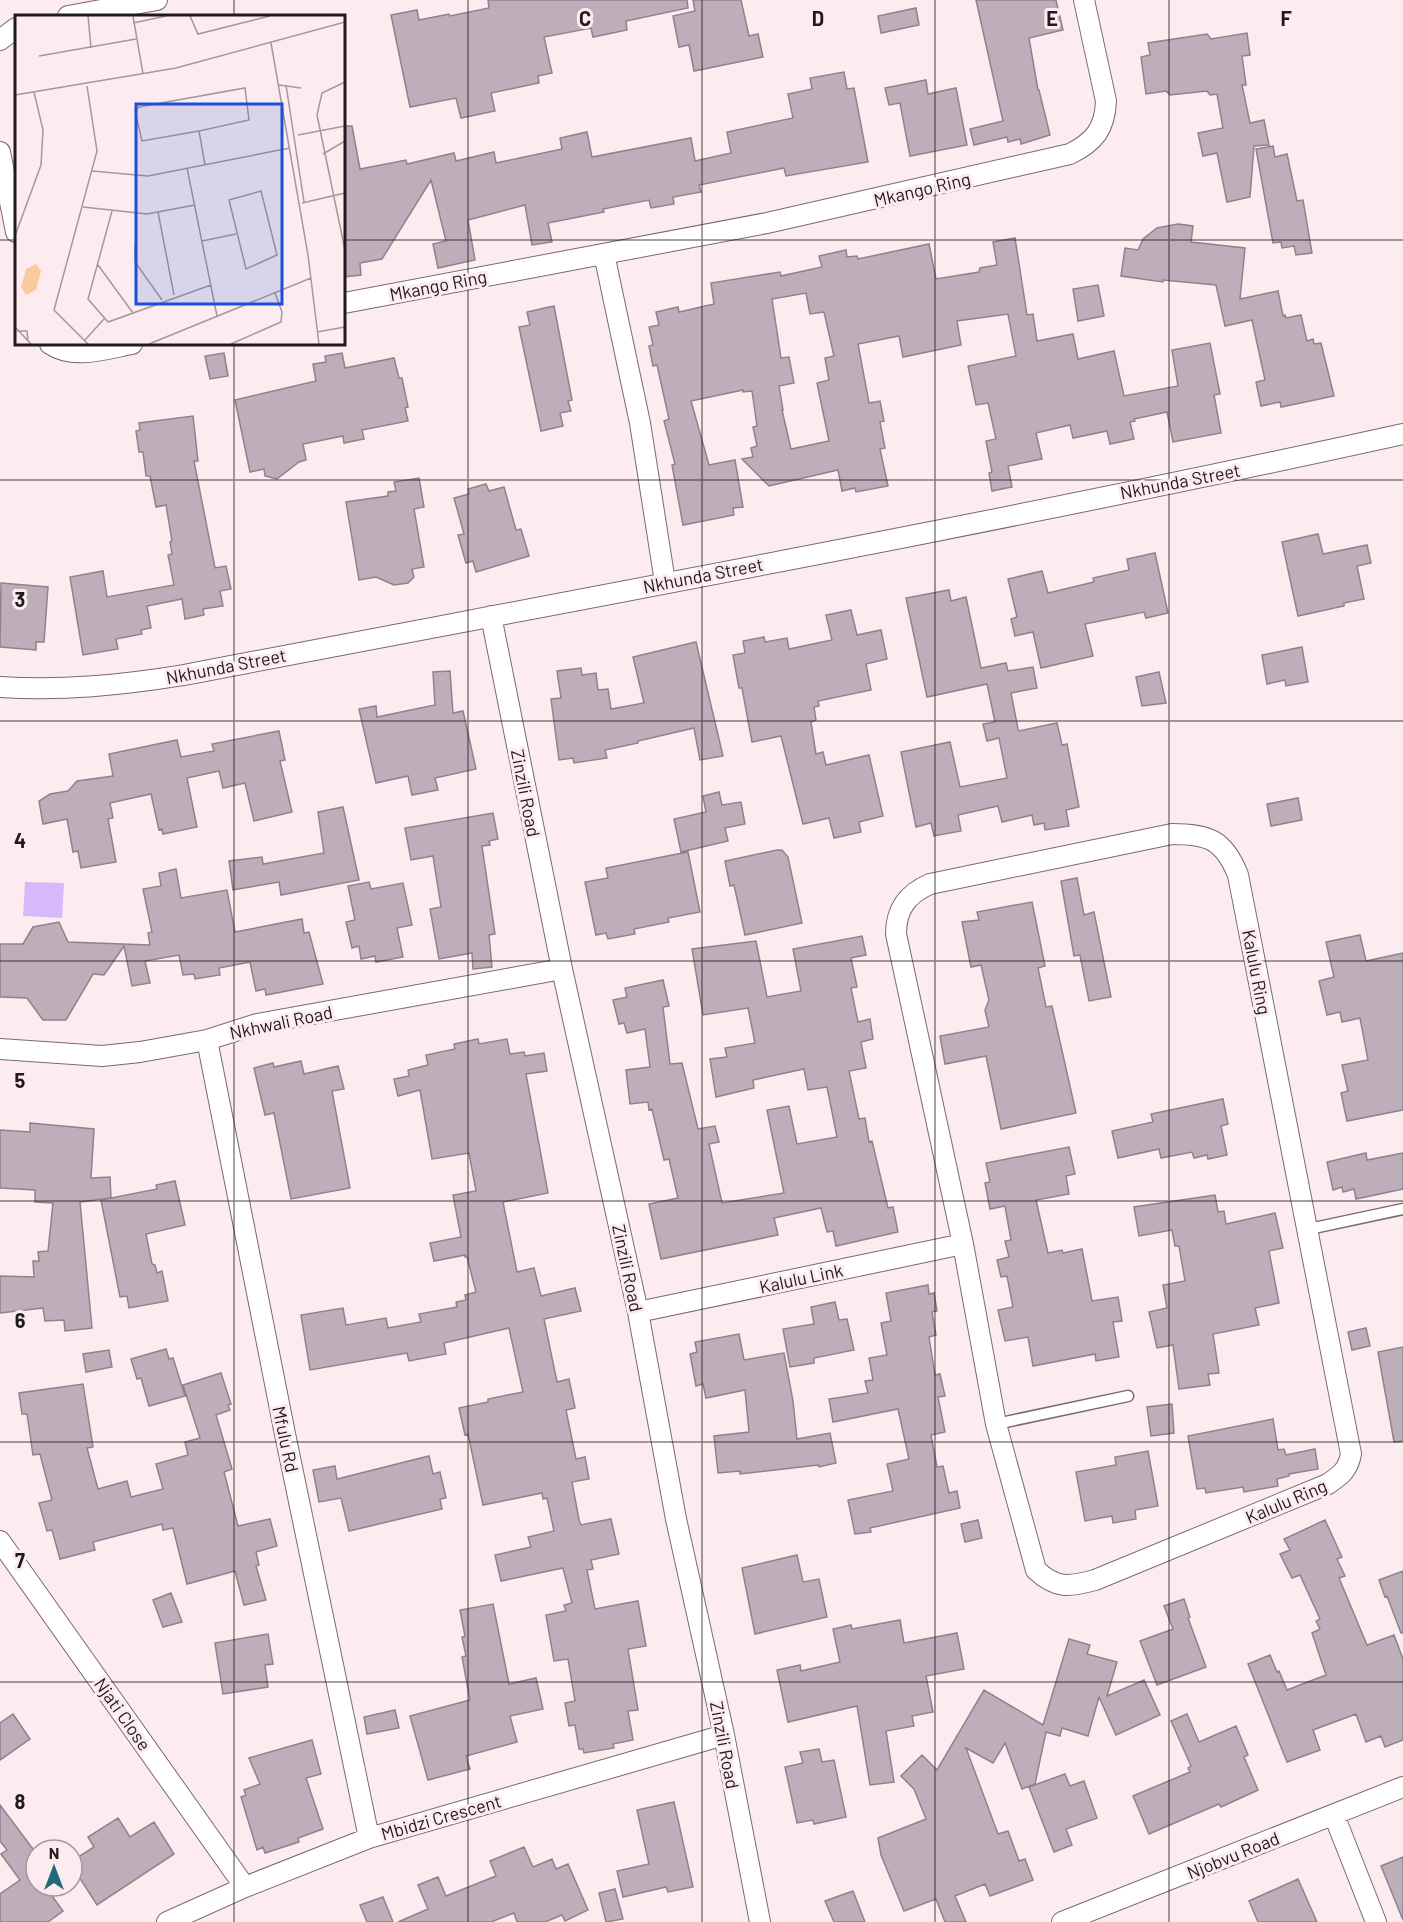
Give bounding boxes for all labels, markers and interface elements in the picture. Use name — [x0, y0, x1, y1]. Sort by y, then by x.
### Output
text: C — [579, 6, 591, 30]
text: D — [812, 6, 824, 30]
text: E — [1046, 6, 1058, 30]
text: F — [1280, 6, 1292, 30]
inset map — [15, 15, 345, 345]
street label: Mkango Ring — [871, 167, 973, 211]
street label: Mkango Ring — [388, 265, 488, 305]
street label: Nkhunda Street — [1118, 459, 1242, 503]
street label: Nkhunda Street — [641, 553, 765, 597]
text: 3 — [15, 587, 25, 611]
street label: Nkhunda Street — [164, 644, 288, 688]
street label: Zinzili Road — [507, 747, 545, 839]
text: 4 — [14, 828, 26, 852]
street label: Kalulu Ring — [1238, 928, 1276, 1016]
street label: Nkhwali Road — [227, 1000, 335, 1044]
text: 5 — [15, 1068, 26, 1092]
street label: Zinzili Road — [608, 1222, 648, 1314]
street label: Kalulu Link — [757, 1258, 845, 1298]
text: 6 — [15, 1308, 26, 1332]
street label: Mfulu Rd — [268, 1404, 304, 1474]
street label: Kalulu Ring — [1242, 1474, 1330, 1528]
text: 7 — [15, 1548, 25, 1572]
street label: Njati Close — [90, 1673, 156, 1755]
street label: Zinzili Road — [706, 1699, 744, 1791]
text: 8 — [15, 1789, 26, 1813]
street label: Mbidzi Crescent — [378, 1789, 504, 1845]
street label: Njobvu Road — [1184, 1827, 1282, 1883]
north arrow — [24, 1838, 84, 1898]
text: N — [49, 1843, 59, 1862]

